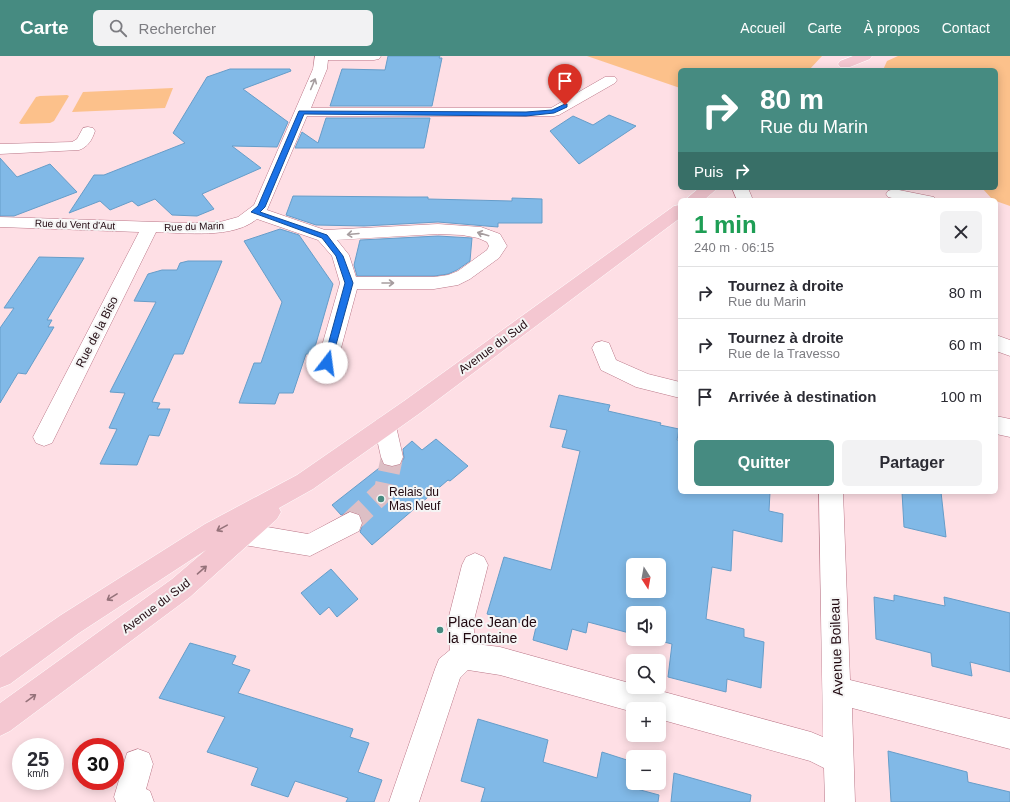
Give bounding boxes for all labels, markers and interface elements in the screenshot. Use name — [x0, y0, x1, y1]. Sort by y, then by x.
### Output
search box — [93, 10, 373, 46]
text: Carte — [20, 17, 69, 38]
icon: search — [107, 17, 129, 39]
text: Rechercher — [139, 20, 216, 37]
text: Accueil — [740, 20, 785, 36]
text: Carte — [807, 20, 842, 36]
text: À propos — [864, 20, 920, 36]
text: Contact — [942, 20, 990, 36]
pin — [548, 64, 582, 105]
icon: arrive — [554, 70, 576, 92]
one-way arrow — [310, 79, 317, 91]
icon: right — [694, 84, 746, 136]
text: 80 m — [760, 84, 824, 115]
text: Rue du Marin — [760, 117, 868, 137]
icon: right — [731, 160, 753, 182]
text: Puis — [694, 163, 723, 180]
text: 1 min — [694, 211, 757, 238]
button: close — [940, 211, 982, 253]
street label: Rue du Vent d'Aut — [35, 218, 116, 231]
street label: Rue du Marin — [164, 220, 224, 233]
one-way arrow — [347, 230, 360, 237]
one-way arrow — [476, 230, 489, 237]
text: 240 m · 06:15 — [694, 240, 774, 255]
text: Tournez à droite — [728, 277, 844, 294]
one-way arrow — [381, 279, 394, 287]
icon: right — [694, 282, 716, 304]
text: 80 m — [949, 284, 982, 301]
street label: Rue de la Biso — [73, 294, 121, 370]
text: Rue du Marin — [728, 294, 806, 309]
street label: Avenue du Sud — [456, 317, 530, 377]
text: Tournez à droite — [728, 329, 844, 346]
icon: right — [694, 334, 716, 356]
text: 60 m — [949, 336, 982, 353]
position arrow — [306, 342, 348, 384]
text: Rue de la Travesso — [728, 346, 840, 361]
icon: arrive — [694, 386, 716, 408]
text: Arrivée à destination — [728, 388, 876, 405]
text: 100 m — [940, 388, 982, 405]
button: Quitter — [694, 440, 834, 486]
button: Partager — [842, 440, 982, 486]
place label: Relais du Mas Neuf — [389, 485, 441, 513]
marker: Relais du Mas Neuf — [376, 494, 386, 504]
one-way arrow — [216, 525, 228, 532]
north arrow — [626, 558, 666, 598]
map controls — [626, 558, 666, 790]
one-way arrow — [197, 565, 208, 574]
street label: Avenue du Sud — [119, 576, 193, 636]
one-way arrow — [107, 593, 118, 601]
street label: Avenue Boileau — [826, 598, 846, 696]
button: sound — [626, 606, 666, 646]
place label: Place Jean de la Fontaine — [448, 614, 537, 646]
marker: Place Jean de la Fontaine — [435, 625, 445, 635]
button: search — [626, 654, 666, 694]
one-way arrow — [26, 694, 37, 702]
button: + — [626, 702, 666, 742]
speed limit sign: 30 — [72, 738, 124, 790]
text: 25 — [27, 748, 49, 770]
button: − — [626, 750, 666, 790]
text: km/h — [27, 768, 49, 779]

